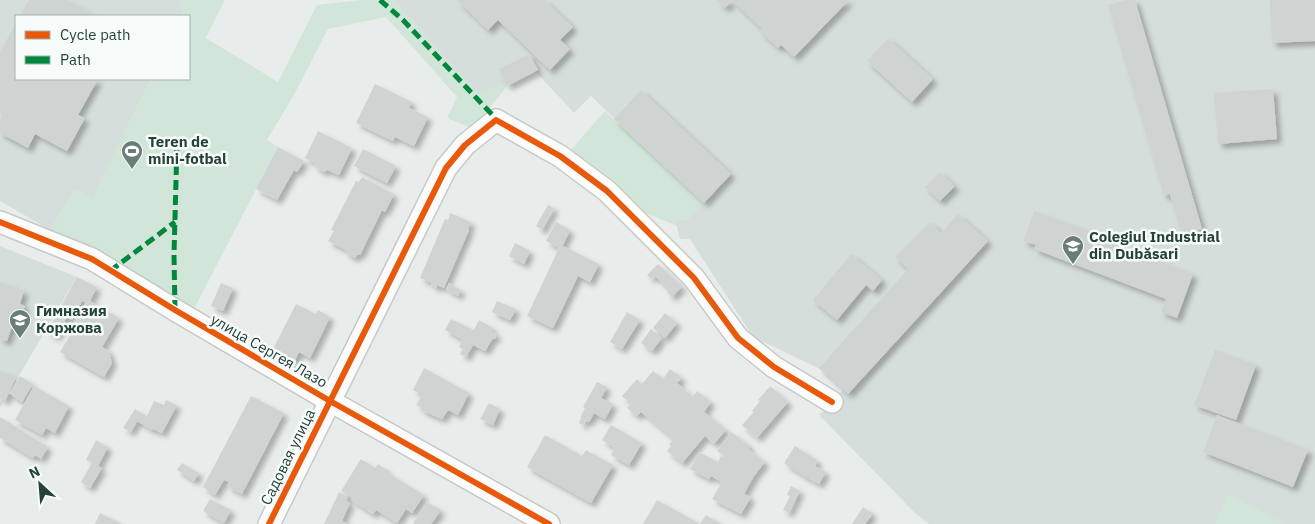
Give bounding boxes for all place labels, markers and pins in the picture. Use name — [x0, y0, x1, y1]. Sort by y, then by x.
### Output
place label: Teren de mini-fotbal — [148, 132, 227, 168]
sports icon: Teren de mini-fotbal — [120, 139, 144, 170]
place label: Colegiul Industrial din Dubăsari — [1089, 227, 1220, 263]
school or university icon: Colegiul Industrial din Dubăsari — [1061, 234, 1085, 265]
place label: Гимназия Коржова — [36, 301, 107, 337]
school or university icon: Гимназия Коржова — [8, 308, 32, 339]

